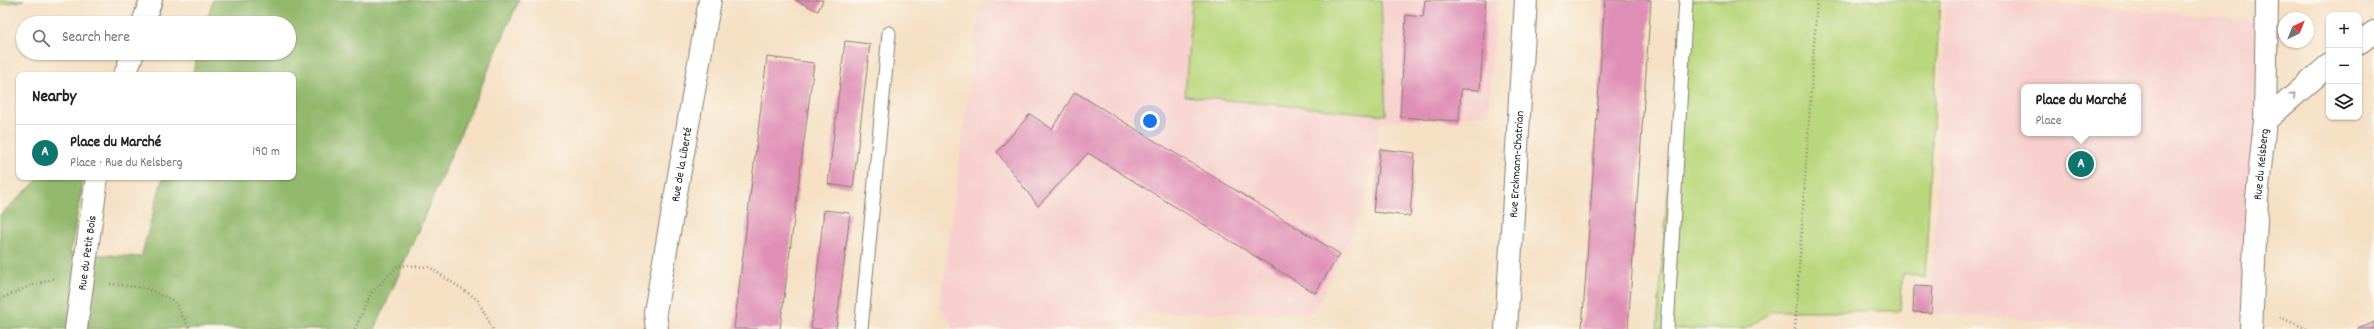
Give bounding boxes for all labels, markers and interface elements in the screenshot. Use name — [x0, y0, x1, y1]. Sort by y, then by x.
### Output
north arrow — [2278, 12, 2314, 48]
map controls — [2326, 12, 2362, 120]
button: + — [2326, 12, 2362, 48]
search box — [16, 16, 296, 60]
icon: search — [30, 27, 52, 49]
text: Search here — [62, 27, 130, 49]
button: − — [2326, 48, 2362, 84]
popup — [2021, 84, 2141, 136]
button: layers — [2326, 84, 2362, 120]
text: Nearby — [32, 86, 76, 110]
text: Place du Marché — [2035, 90, 2127, 112]
one-way arrow — [2289, 93, 2296, 100]
street label: Rue Erckmann-Chatrian — [1506, 110, 1529, 218]
your location — [1140, 111, 1160, 131]
text: Place — [2035, 112, 2061, 131]
street label: Rue de la Liberté — [668, 126, 697, 203]
street label: Rue du Kelsberg — [2250, 128, 2274, 201]
text: Place du Marché — [70, 132, 161, 154]
text: A — [41, 143, 49, 162]
text: 190 m — [252, 143, 280, 162]
pin: A — [2068, 149, 2094, 179]
text: Place · Rue du Kelsberg — [70, 154, 182, 173]
street label: Rue du Petit Bois — [74, 214, 102, 292]

